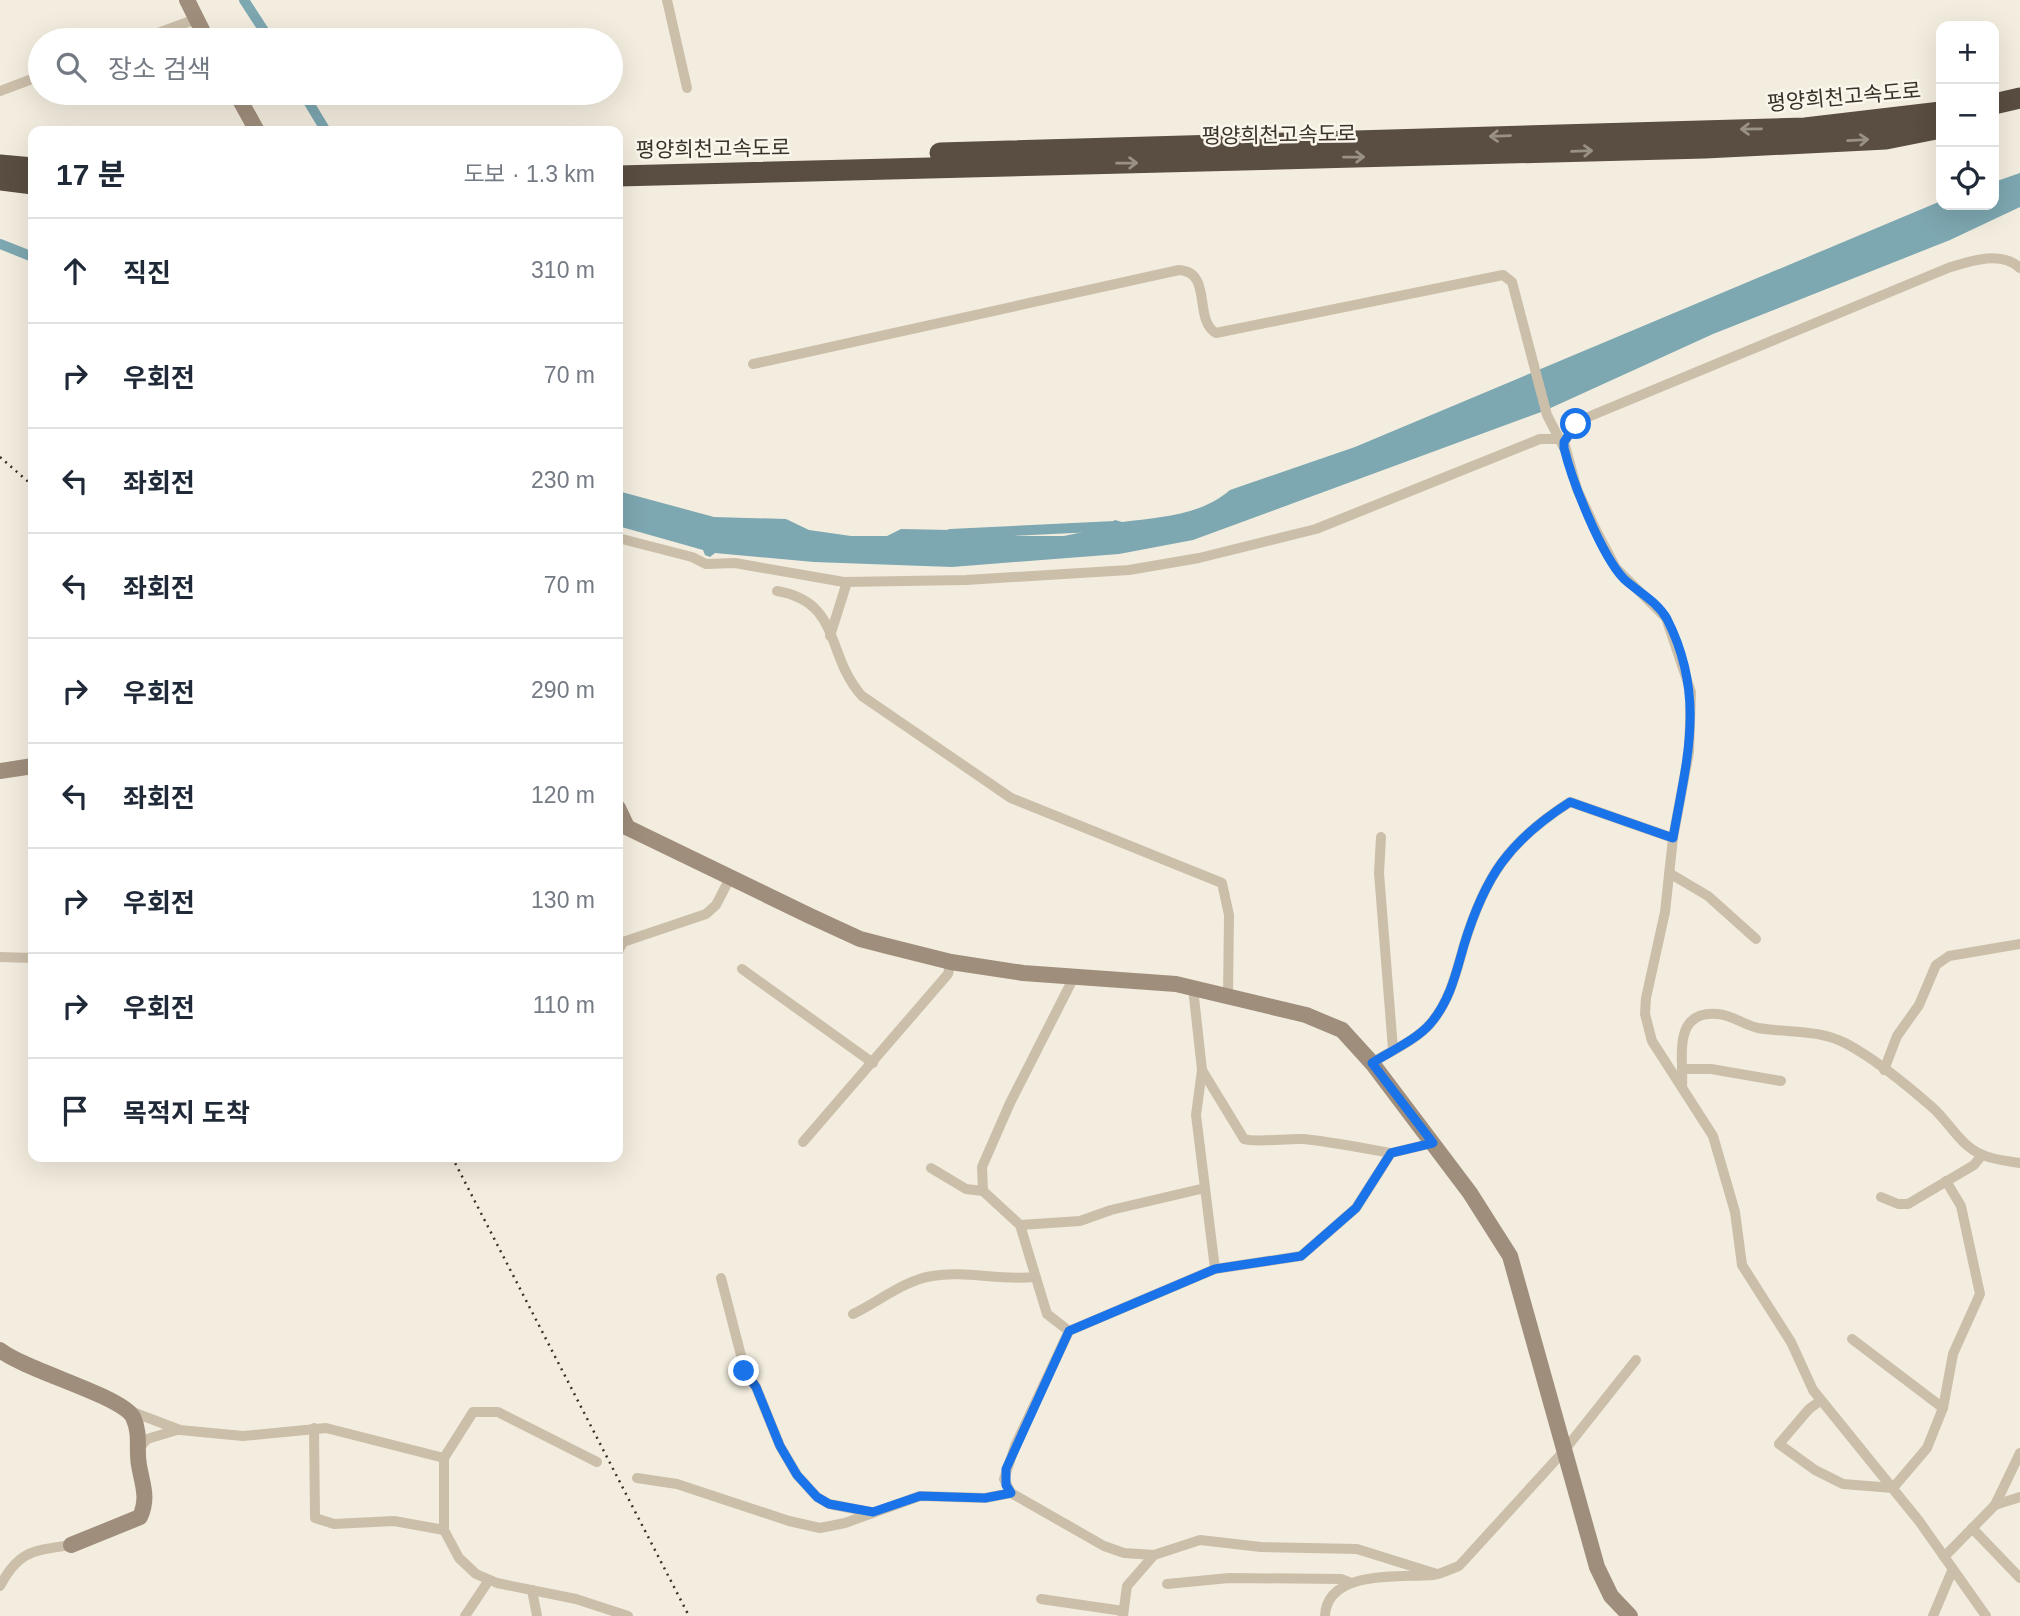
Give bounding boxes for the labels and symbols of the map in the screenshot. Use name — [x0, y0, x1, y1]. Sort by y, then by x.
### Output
street label: 평양희천고속도로 — [1766, 78, 1922, 115]
street label: 평양희천고속도로 — [1202, 122, 1356, 147]
one-way arrow — [1740, 123, 1763, 136]
one-way arrow — [1488, 129, 1511, 142]
one-way arrow — [1846, 134, 1869, 147]
street label: 평양희천고속도로 — [636, 136, 790, 161]
one-way arrow — [1570, 144, 1593, 158]
one-way arrow — [1343, 150, 1366, 164]
one-way arrow — [1115, 156, 1138, 170]
route start — [1560, 408, 1591, 439]
route end — [728, 1355, 759, 1386]

